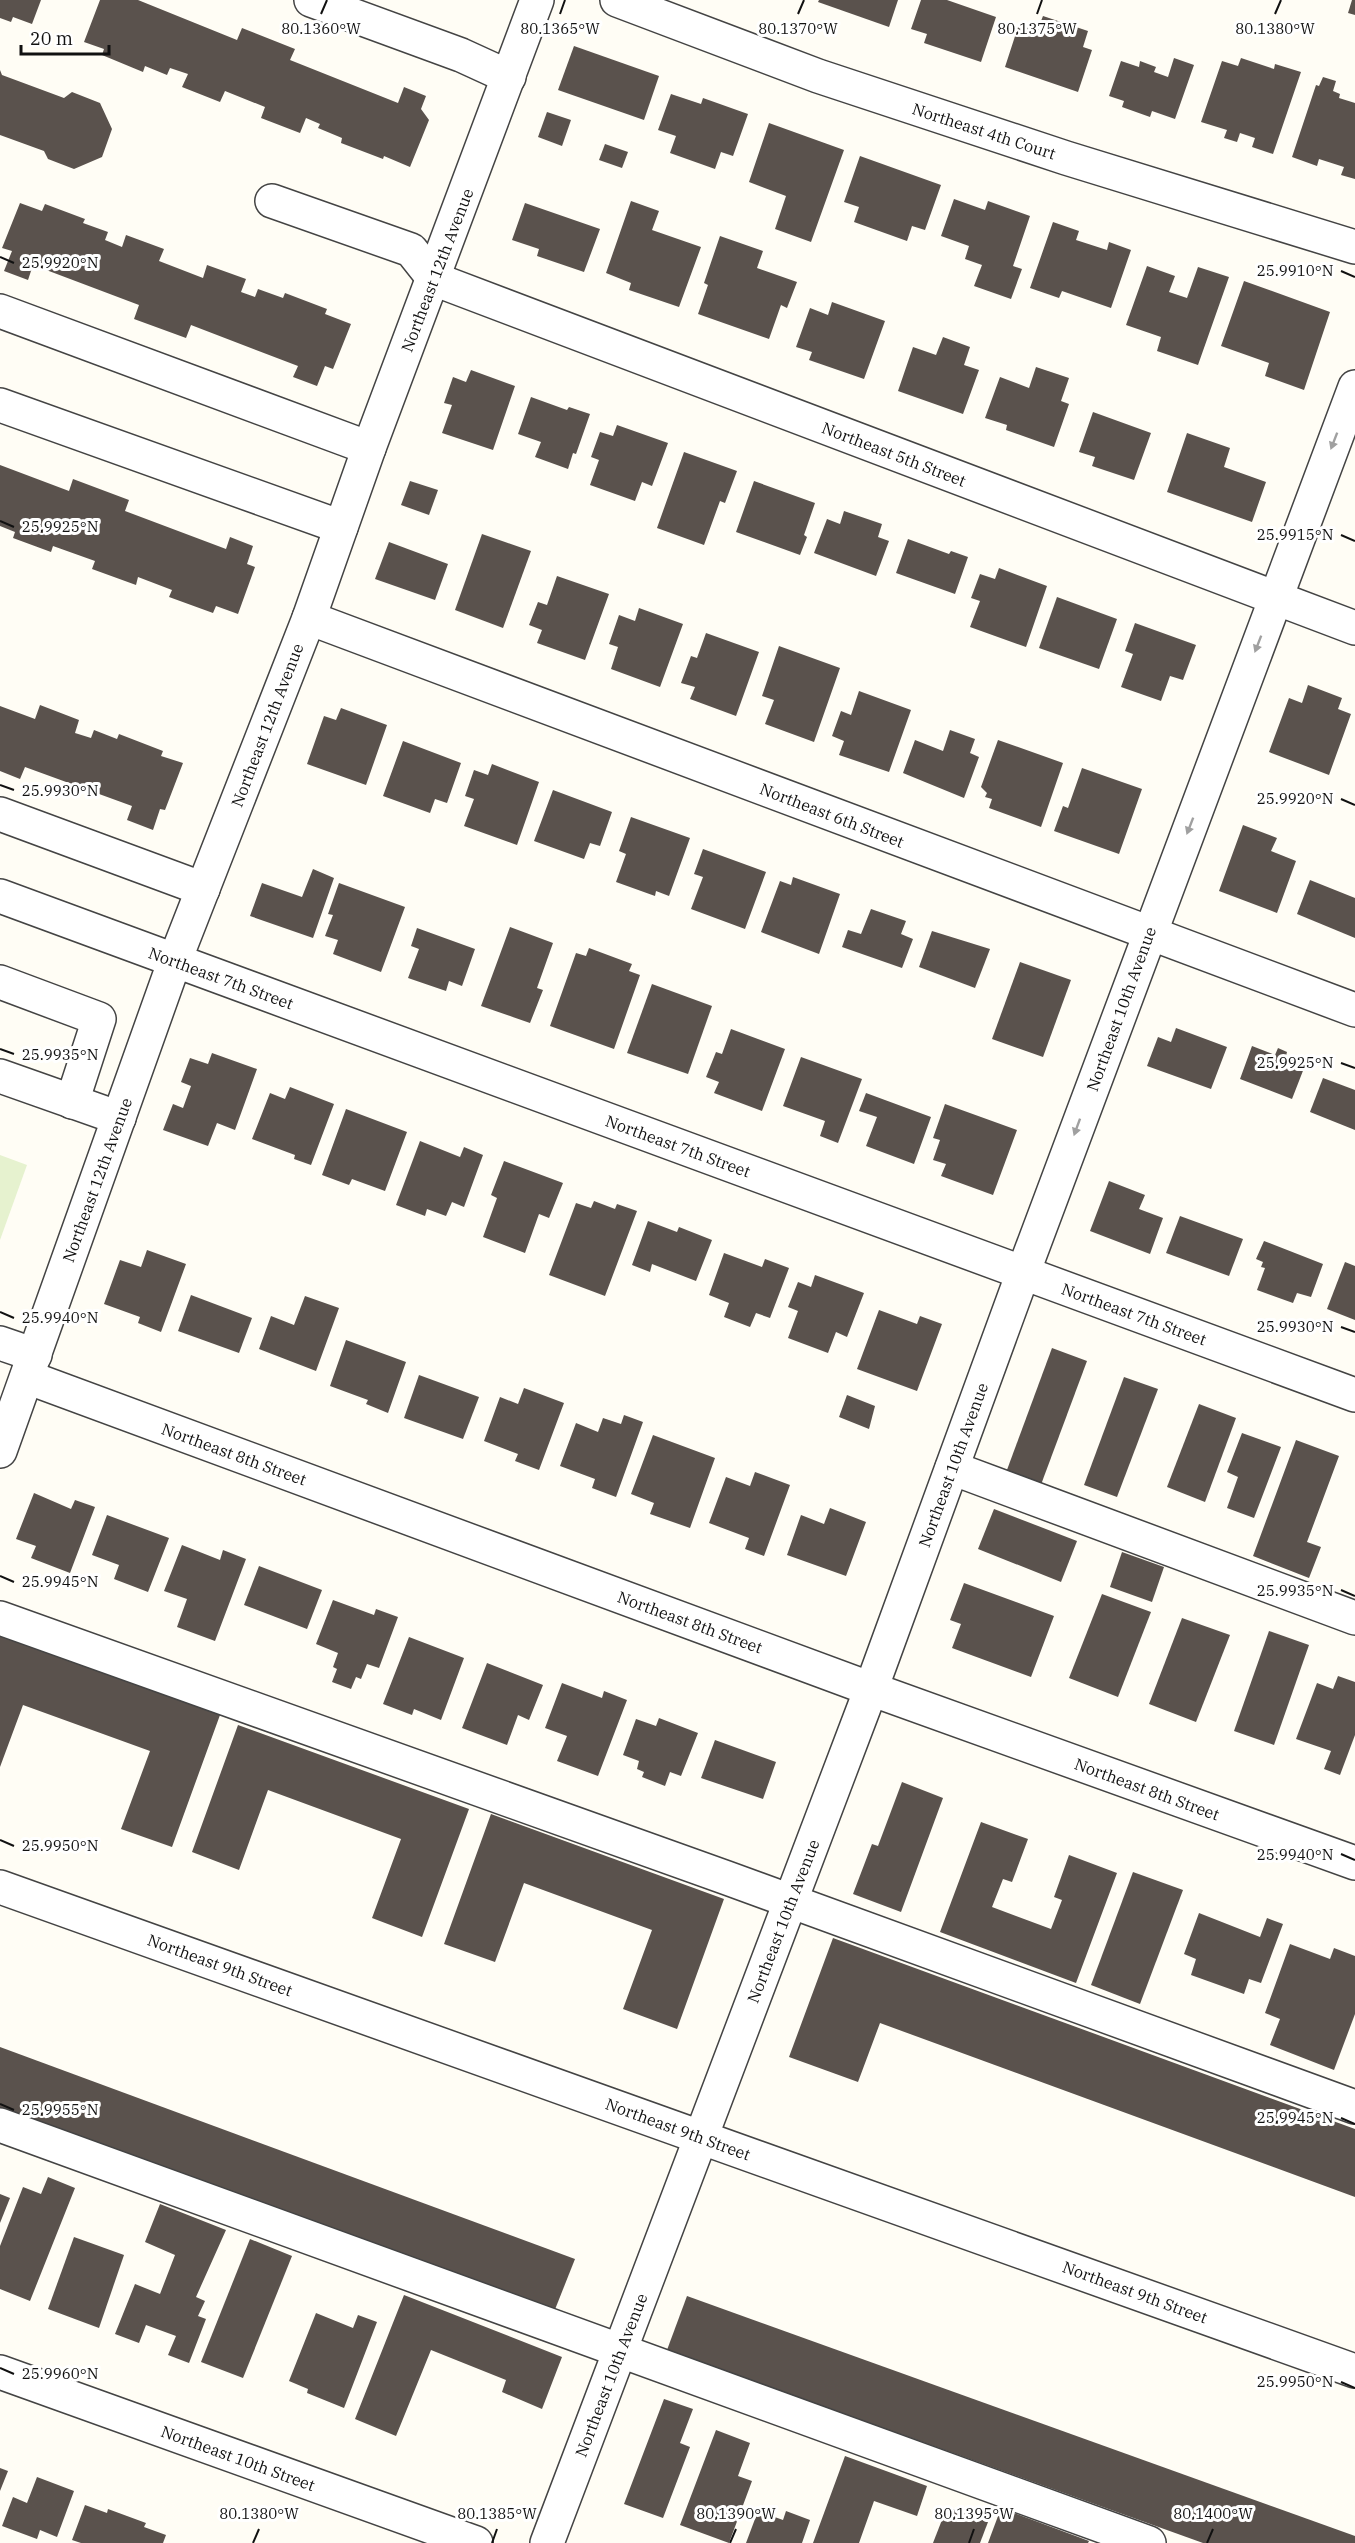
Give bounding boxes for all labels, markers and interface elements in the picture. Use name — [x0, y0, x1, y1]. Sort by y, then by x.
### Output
scale bar — [21, 18, 110, 56]
text: 80.1360°W — [281, 19, 361, 38]
text: 80.1365°W — [520, 19, 600, 38]
text: 80.1370°W — [758, 19, 838, 38]
text: 80.1375°W — [997, 19, 1077, 38]
text: 80.1380°W — [1235, 19, 1315, 38]
text: 20 m — [30, 27, 73, 50]
street label: Northeast 4th Court — [910, 98, 1059, 164]
street label: Northeast 12th Avenue — [397, 185, 477, 355]
text: 25.9920°N — [22, 253, 98, 272]
text: 25.9910°N — [1257, 261, 1333, 280]
street label: Northeast 5th Street — [819, 417, 969, 491]
one-way arrow — [1329, 433, 1339, 451]
text: 25.9925°N — [22, 517, 98, 536]
text: 25.9915°N — [1257, 525, 1333, 544]
one-way arrow — [1253, 635, 1263, 653]
street label: Northeast 12th Avenue — [227, 640, 307, 810]
street label: Northeast 6th Street — [757, 778, 907, 852]
text: 25.9930°N — [22, 781, 98, 800]
text: 25.9920°N — [1257, 789, 1333, 808]
one-way arrow — [1184, 817, 1194, 835]
street label: Northeast 10th Avenue — [1082, 924, 1160, 1094]
street label: Northeast 7th Street — [146, 942, 296, 1014]
text: 25.9935°N — [22, 1045, 98, 1064]
text: 25.9925°N — [1257, 1053, 1333, 1072]
street label: Northeast 12th Avenue — [58, 1095, 136, 1265]
street label: Northeast 7th Street — [603, 1110, 753, 1182]
one-way arrow — [1072, 1118, 1081, 1136]
street label: Northeast 7th Street — [1059, 1278, 1209, 1350]
text: 25.9940°N — [22, 1308, 98, 1327]
text: 25.9930°N — [1257, 1317, 1333, 1336]
street label: Northeast 10th Avenue — [914, 1380, 992, 1550]
street label: Northeast 8th Street — [159, 1418, 309, 1490]
text: 25.9945°N — [22, 1572, 98, 1591]
text: 25.9935°N — [1257, 1581, 1333, 1600]
street label: Northeast 8th Street — [615, 1586, 765, 1658]
street label: Northeast 8th Street — [1072, 1753, 1222, 1825]
text: 25.9950°N — [22, 1836, 98, 1855]
street label: Northeast 10th Avenue — [743, 1836, 823, 2006]
text: 25.9940°N — [1257, 1845, 1333, 1864]
street label: Northeast 9th Street — [145, 1929, 295, 2001]
street label: Northeast 9th Street — [603, 2093, 753, 2165]
text: 25.9955°N — [22, 2100, 98, 2119]
text: 25.9945°N — [1257, 2108, 1333, 2127]
street label: Northeast 9th Street — [1060, 2256, 1210, 2328]
street label: Northeast 10th Avenue — [571, 2290, 651, 2460]
text: 25.9960°N — [22, 2364, 98, 2383]
text: 25.9950°N — [1257, 2372, 1333, 2391]
street label: Northeast 10th Street — [158, 2421, 318, 2495]
text: 80.1380°W — [219, 2504, 299, 2523]
text: 80.1385°W — [457, 2504, 537, 2523]
text: 80.1390°W — [696, 2504, 776, 2523]
text: 80.1395°W — [934, 2504, 1014, 2523]
text: 80.1400°W — [1173, 2504, 1253, 2523]

